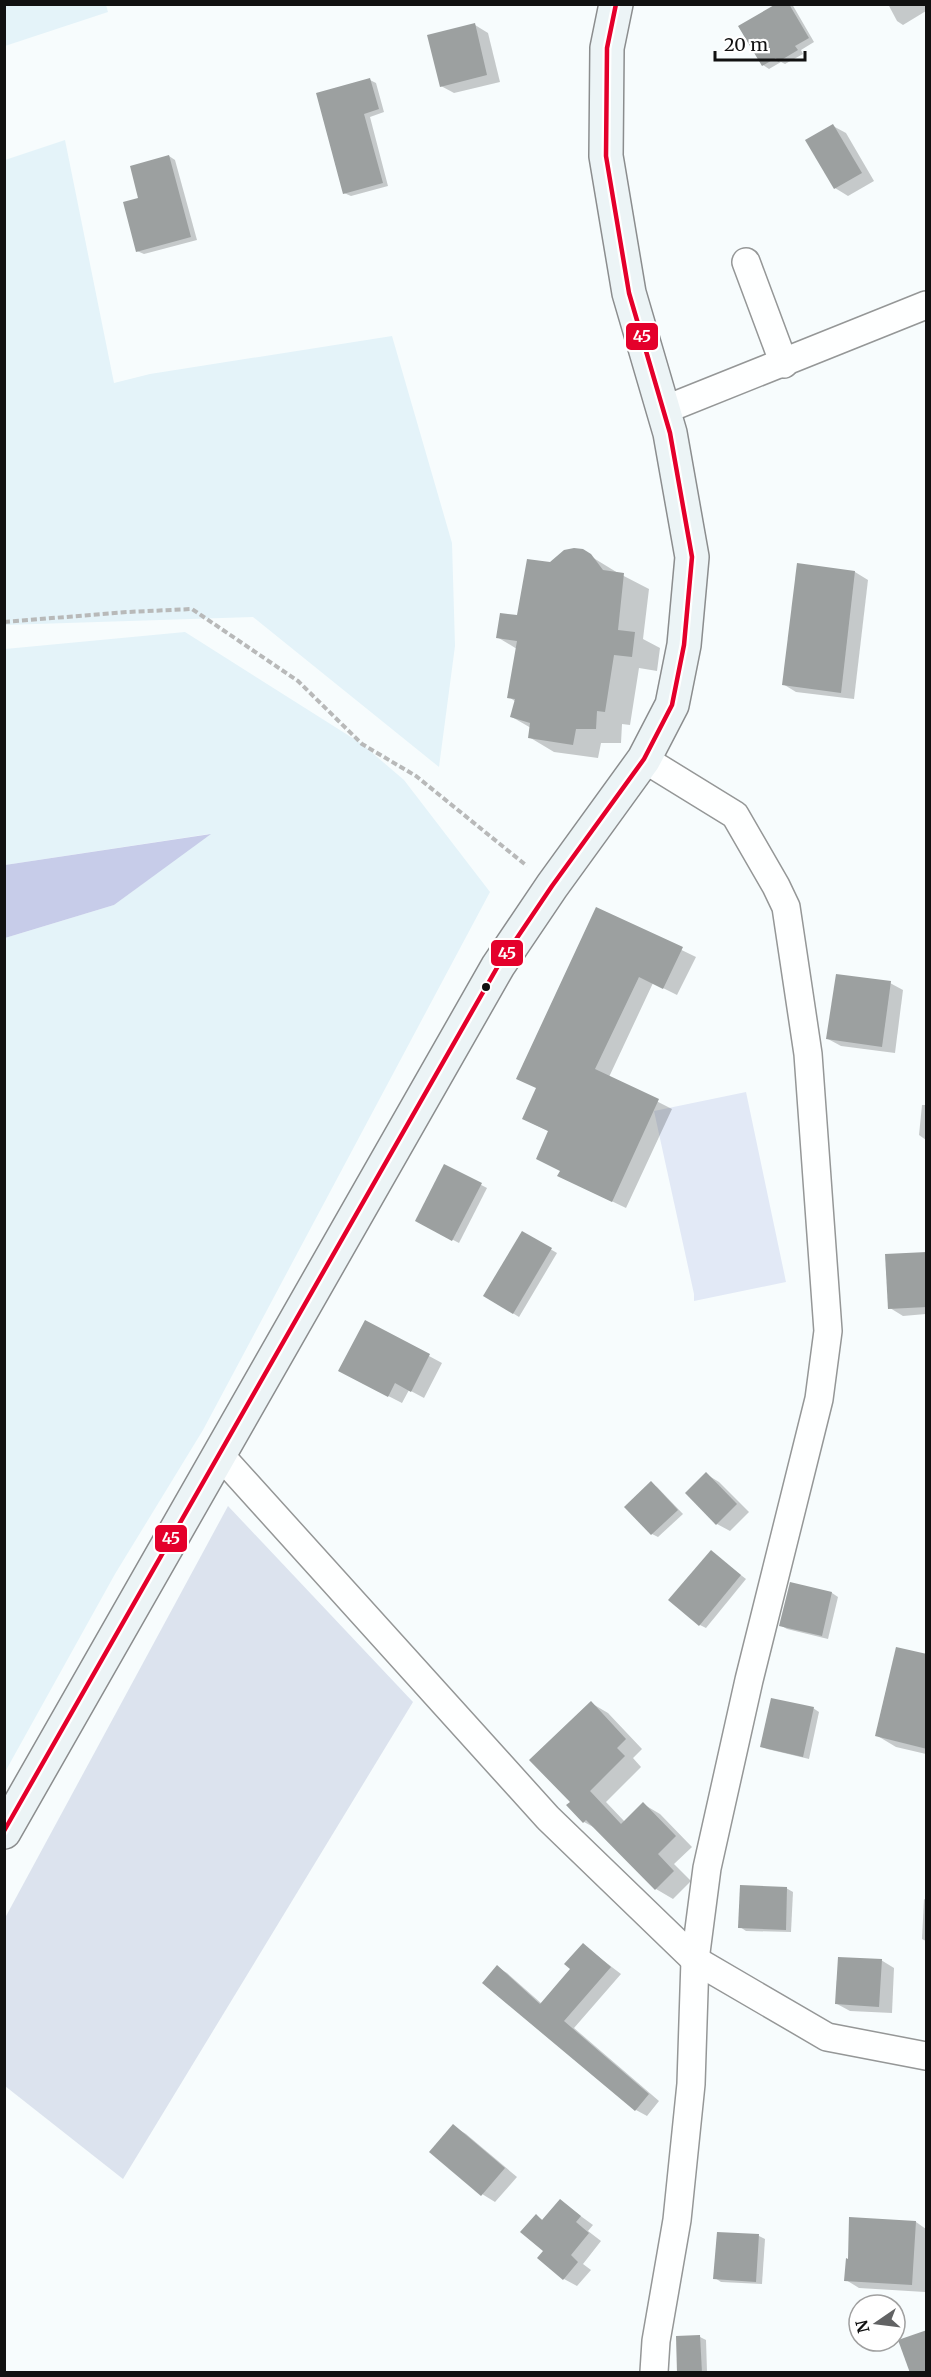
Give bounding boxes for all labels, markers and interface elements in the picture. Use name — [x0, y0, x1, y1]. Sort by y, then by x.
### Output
scale bar — [715, 24, 805, 62]
text: 20 m — [724, 33, 768, 56]
line badge: 45 — [625, 322, 659, 351]
text: 45 — [633, 326, 651, 346]
line badge: 45 — [490, 939, 524, 967]
text: 45 — [498, 943, 516, 963]
unlabelled marker — [480, 981, 492, 993]
line badge: 45 — [154, 1524, 188, 1553]
text: 45 — [162, 1528, 180, 1548]
north arrow — [847, 2293, 907, 2353]
text: N — [851, 2318, 874, 2335]

